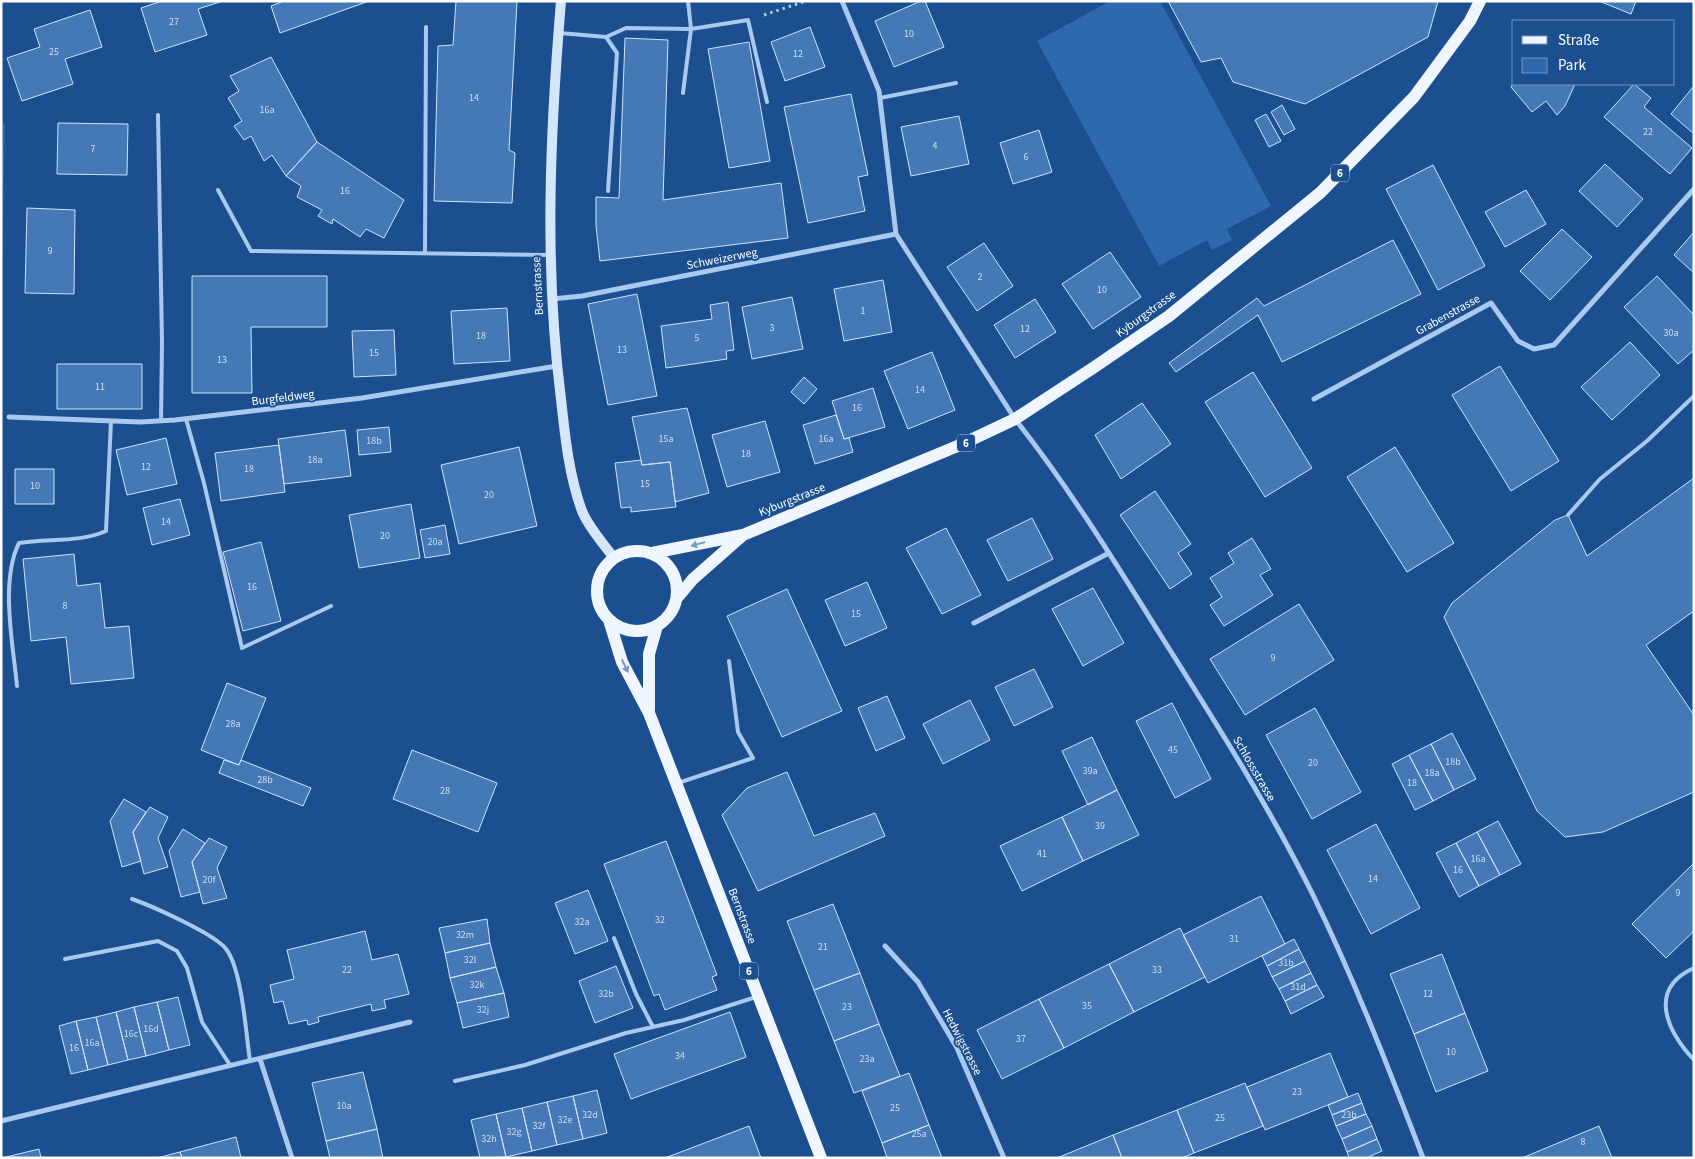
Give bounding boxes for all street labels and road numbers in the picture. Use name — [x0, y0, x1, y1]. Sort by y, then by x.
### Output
road number: 6 — [1331, 164, 1349, 182]
street label: Schweizerweg — [685, 244, 759, 274]
street label: Bernstrasse — [528, 256, 548, 316]
street label: Kyburgstrasse — [1113, 286, 1179, 342]
street label: Grabenstrasse — [1413, 290, 1483, 340]
street label: Burgfeldweg — [251, 386, 315, 410]
road number: 6 — [957, 434, 975, 452]
street label: Kyburgstrasse — [756, 479, 828, 521]
street label: Schlossstrasse — [1228, 733, 1280, 805]
street label: Bernstrasse — [724, 886, 760, 946]
road number: 6 — [740, 962, 758, 979]
street label: Hedwigstrasse — [938, 1006, 986, 1078]

